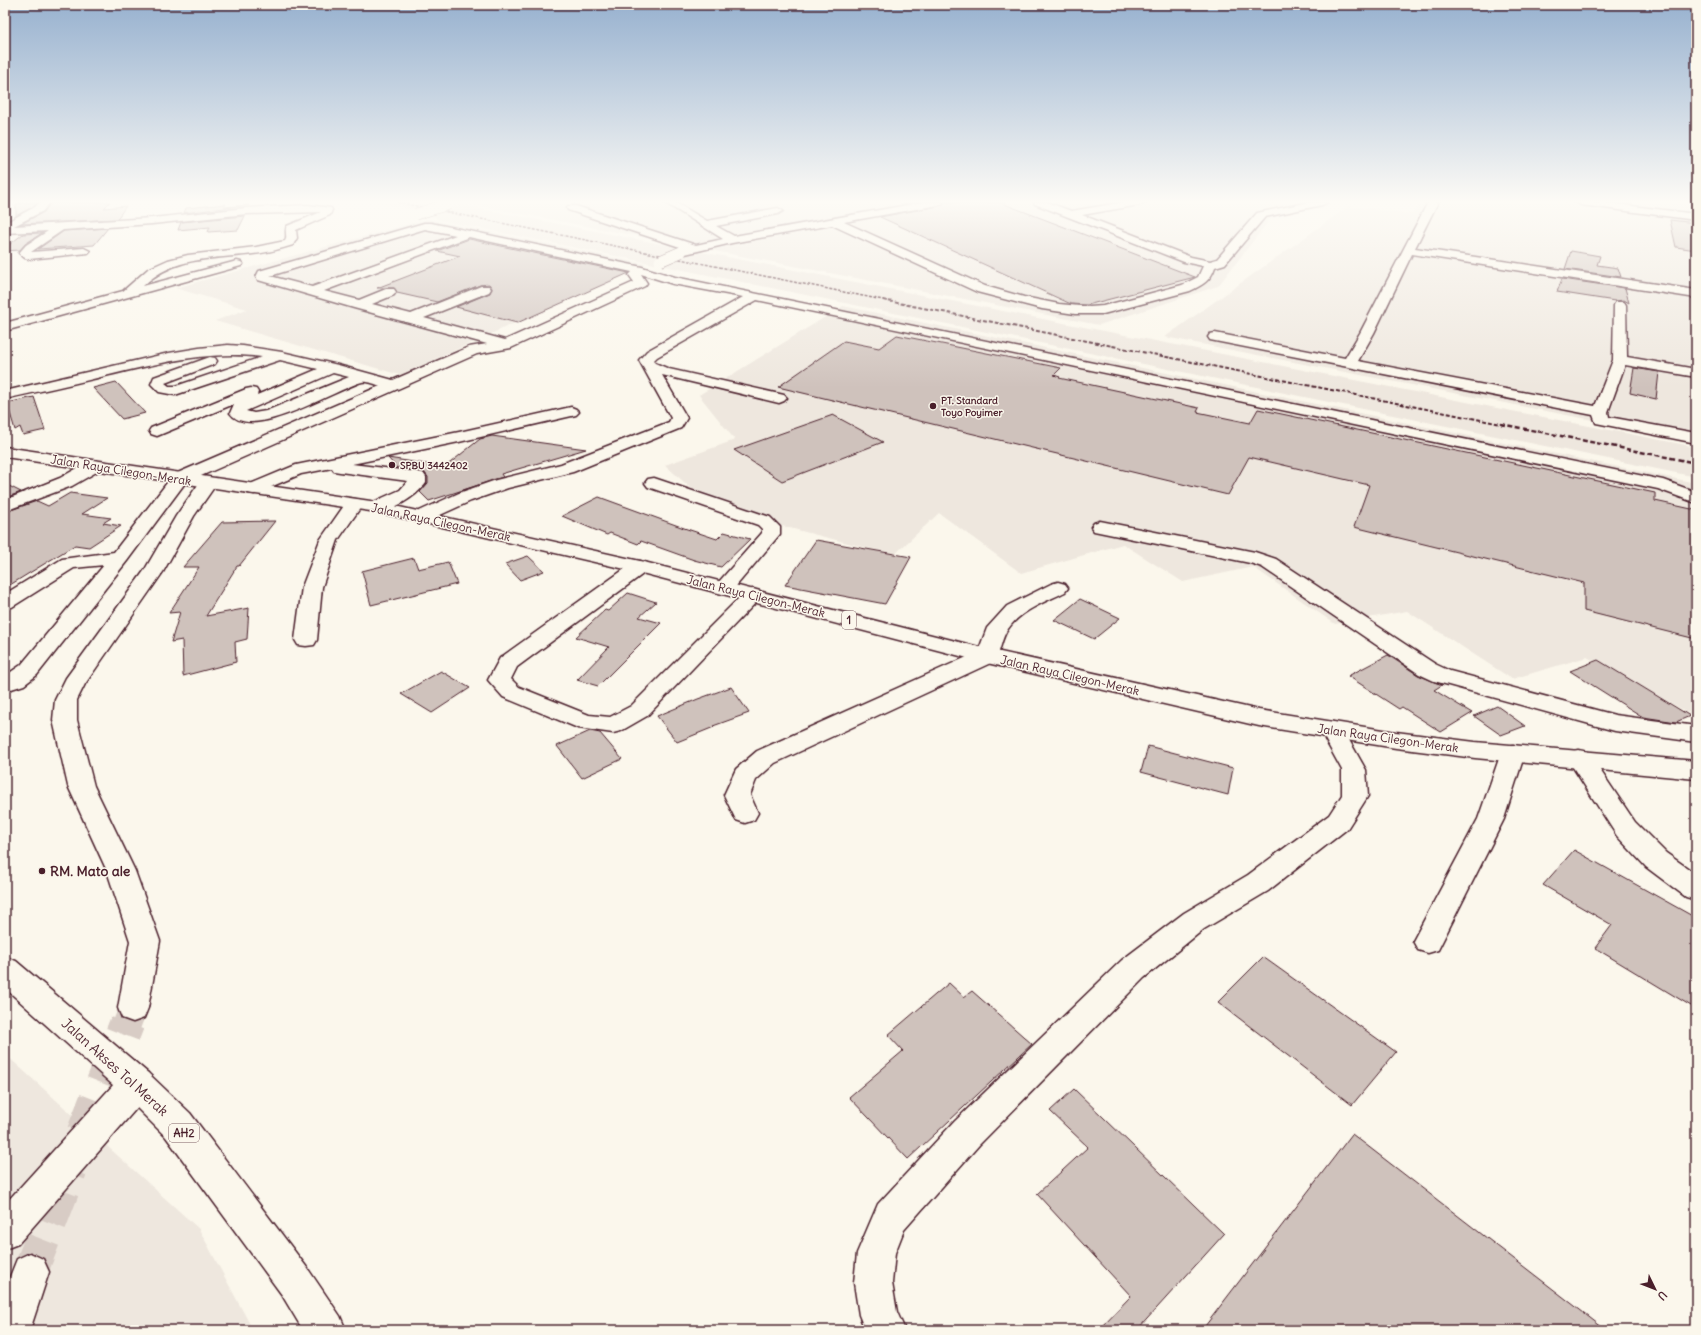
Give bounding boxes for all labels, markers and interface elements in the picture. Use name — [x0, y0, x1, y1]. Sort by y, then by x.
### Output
place label: PT. Standard Toyo Poyimer — [941, 394, 1003, 419]
marker: PT. Standard Toyo Poyimer — [928, 401, 938, 411]
street label: Jalan Raya Cilegon-Merak — [50, 451, 192, 489]
place label: SPBU 3442402 — [400, 459, 468, 472]
marker: SPBU 3442402 — [387, 460, 397, 470]
street label: Jalan Raya Cilegon-Merak — [370, 500, 512, 544]
street label: Jalan Raya Cilegon-Merak — [685, 572, 827, 620]
road number: 1 — [842, 611, 856, 629]
street label: Jalan Raya Cilegon-Merak — [999, 652, 1141, 698]
street label: Jalan Raya Cilegon-Merak — [1317, 721, 1459, 755]
place label: RM. Mato ale — [50, 862, 131, 880]
marker: RM. Mato ale — [37, 866, 47, 876]
street label: Jalan Akses Tol Merak — [58, 1014, 172, 1120]
road number: AH2 — [169, 1124, 199, 1142]
north arrow — [1635, 1269, 1675, 1309]
text: U — [1655, 1288, 1670, 1303]

